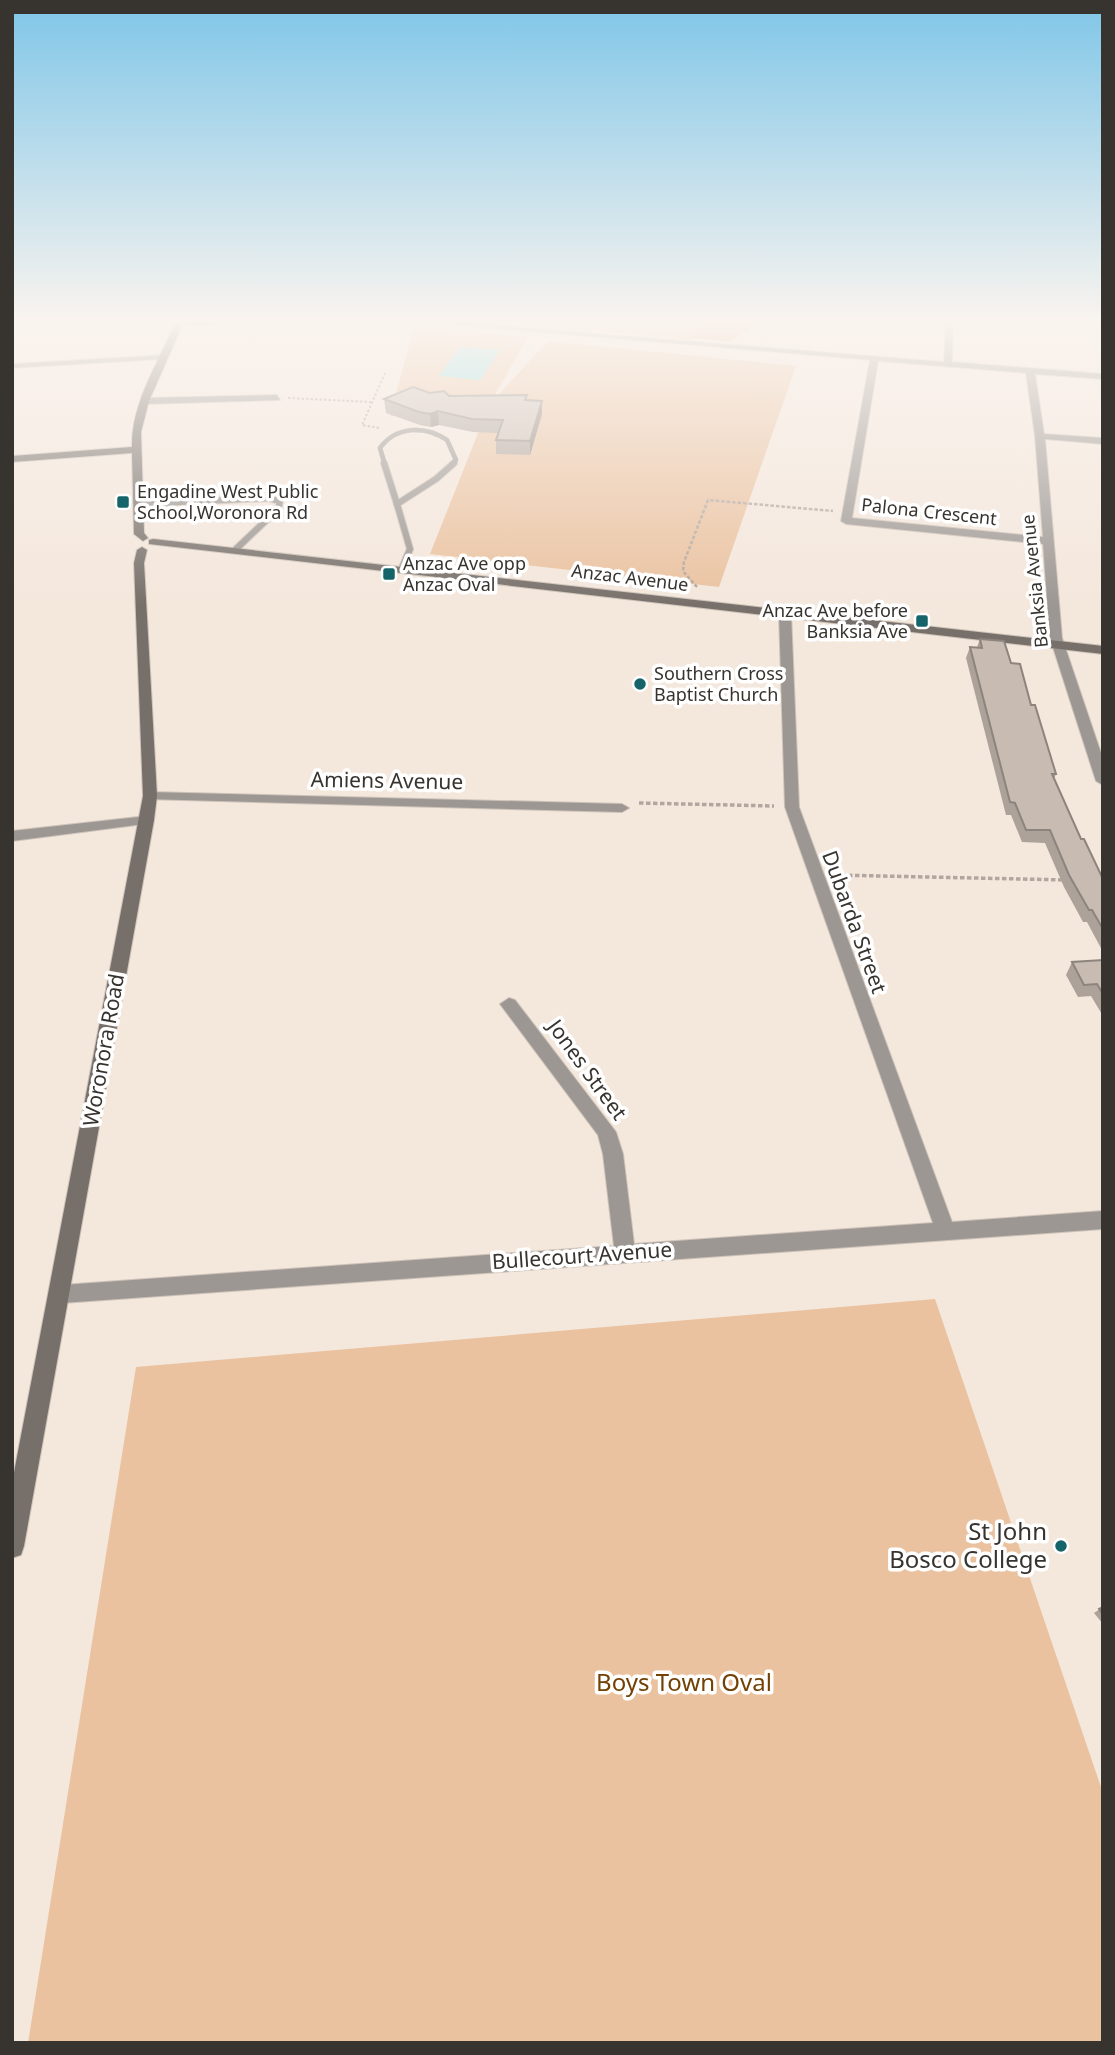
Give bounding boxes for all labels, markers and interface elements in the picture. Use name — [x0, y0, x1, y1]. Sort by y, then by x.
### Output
place label: Engadine West Public School,Woronora Rd — [137, 479, 319, 524]
street label: Palona Crescent — [860, 492, 999, 530]
marker: Engadine West Public School,Woronora Rd — [115, 494, 131, 510]
street label: Banksia Avenue — [1015, 513, 1053, 649]
place label: Anzac Ave opp Anzac Oval — [403, 551, 526, 596]
street label: Anzac Avenue — [570, 558, 690, 596]
marker: Anzac Ave opp Anzac Oval — [381, 566, 397, 582]
place label: Anzac Ave before Banksia Ave — [762, 598, 908, 643]
marker: Anzac Ave before Banksia Ave — [914, 613, 930, 629]
place label: Southern Cross Baptist Church — [654, 661, 784, 706]
marker: Southern Cross Baptist Church — [632, 676, 648, 692]
street label: Amiens Avenue — [311, 765, 464, 795]
street label: Dubarda Street — [816, 846, 894, 997]
street label: Woronora Road — [76, 971, 130, 1128]
street label: Jones Street — [541, 1012, 634, 1125]
street label: Bullecourt Avenue — [491, 1235, 673, 1275]
place label: St John Bosco College — [889, 1514, 1047, 1575]
marker: St John Bosco College — [1053, 1538, 1069, 1554]
park label: Boys Town Oval — [596, 1665, 772, 1698]

